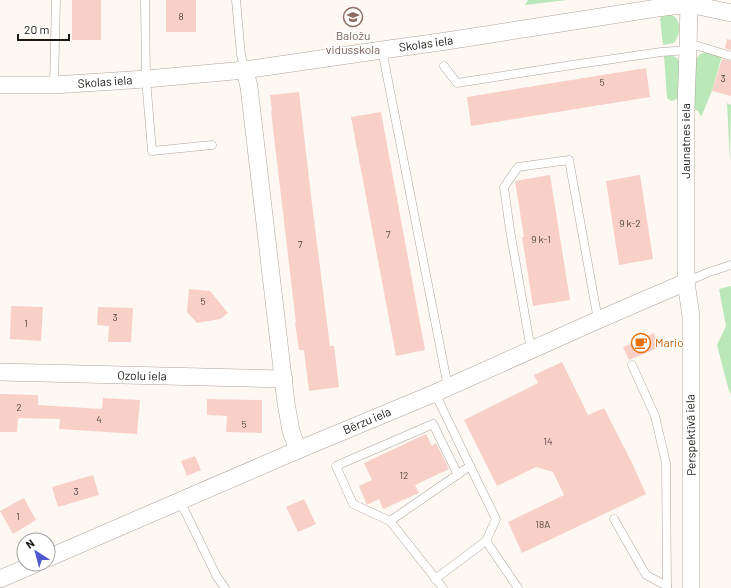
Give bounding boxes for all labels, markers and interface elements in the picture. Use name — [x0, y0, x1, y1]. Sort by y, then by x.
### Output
school or university icon: Baložu vidusskola — [342, 6, 364, 28]
house number: 8 — [178, 10, 184, 22]
scale bar — [18, 16, 69, 42]
text: 20 m — [24, 22, 50, 36]
place label: Baložu vidusskola — [326, 28, 380, 56]
street label: Skolas iela — [398, 32, 454, 54]
street label: Skolas iela — [77, 72, 133, 90]
house number: 3 — [720, 72, 726, 84]
house number: 5 — [599, 76, 605, 88]
street label: Jaunatnes iela — [678, 103, 692, 179]
house number: 9 k-2 — [619, 217, 641, 229]
house number: 7 — [386, 228, 391, 240]
house number: 9 k-1 — [531, 233, 551, 245]
house number: 7 — [298, 238, 303, 250]
house number: 5 — [200, 295, 206, 307]
house number: 3 — [112, 311, 118, 323]
house number: 1 — [24, 317, 28, 329]
cafe icon: Mario — [630, 332, 652, 354]
place label: Mario — [655, 335, 684, 349]
street label: Ozolu iela — [117, 368, 167, 382]
street label: Perspektīvā iela — [682, 394, 698, 476]
house number: 2 — [16, 401, 22, 413]
street label: Bērzu iela — [340, 404, 393, 436]
house number: 4 — [96, 413, 102, 425]
house number: 5 — [241, 418, 247, 430]
house number: 14 — [543, 435, 553, 447]
house number: 12 — [400, 469, 408, 481]
house number: 3 — [73, 485, 79, 497]
house number: 1 — [16, 510, 20, 522]
house number: 18A — [536, 518, 550, 530]
north arrow — [16, 532, 56, 572]
text: N — [23, 536, 37, 551]

